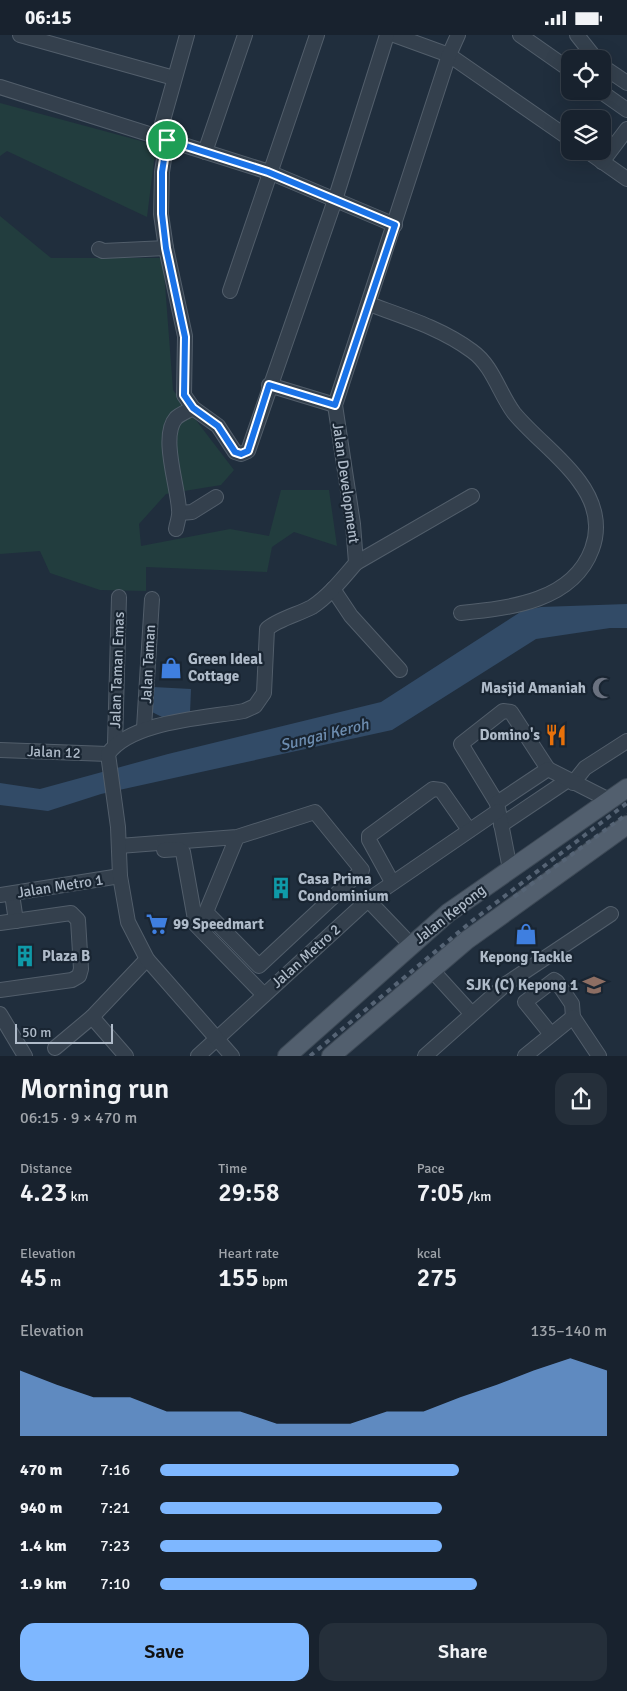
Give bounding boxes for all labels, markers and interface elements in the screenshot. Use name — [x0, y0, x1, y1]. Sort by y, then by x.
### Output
text: 06:15 — [25, 6, 72, 30]
map controls — [561, 50, 611, 160]
button: locate — [561, 50, 611, 100]
button: layers — [561, 110, 611, 160]
pin — [146, 119, 188, 161]
icon: arrive — [153, 126, 181, 154]
street label: Jalan Development — [329, 422, 363, 544]
street label: Jalan Taman Emas — [106, 611, 128, 729]
street label: Jalan Taman — [137, 624, 159, 704]
place label: Green Ideal Cottage — [188, 650, 263, 685]
shop icon: Green Ideal Cottage — [158, 655, 184, 681]
mosque icon: Masjid Amaniah — [590, 675, 616, 701]
place label: Masjid Amaniah — [481, 679, 586, 697]
water label: Sungai Keroh — [278, 714, 372, 756]
restaurant icon: Domino's — [543, 722, 569, 748]
place label: Domino's — [479, 726, 540, 744]
street label: Jalan 12 — [27, 742, 81, 762]
street label: Jalan Metro 1 — [16, 870, 104, 902]
place label: Casa Prima Condominium — [298, 870, 389, 905]
building icon: Casa Prima Condominium — [268, 875, 294, 901]
street label: Jalan Kepong — [411, 881, 489, 947]
supermarket icon: 99 Speedmart — [144, 911, 170, 937]
place label: 99 Speedmart — [173, 915, 264, 933]
street label: Jalan Metro 2 — [268, 920, 344, 992]
shop icon: Kepong Tackle — [513, 921, 539, 947]
building icon: Plaza B — [12, 943, 38, 969]
place label: Plaza B — [42, 947, 90, 965]
place label: Kepong Tackle — [479, 948, 573, 966]
school or university icon: SJK (C) Kepong 1 — [581, 972, 607, 998]
place label: SJK (C) Kepong 1 — [466, 976, 578, 994]
scale bar — [15, 1021, 112, 1044]
text: 50 m — [22, 1024, 51, 1041]
text: Morning run — [20, 1072, 169, 1106]
button: share — [555, 1073, 607, 1125]
text: 06:15 · 9 × 470 m — [20, 1108, 137, 1128]
text: Distance — [20, 1160, 72, 1177]
text: Time — [218, 1160, 247, 1177]
text: Pace — [417, 1160, 445, 1177]
text: 4.23 — [20, 1177, 67, 1208]
text: 29:58 — [218, 1177, 279, 1208]
text: 7:05 — [417, 1177, 464, 1208]
text: km — [67, 1188, 89, 1205]
text: /km — [464, 1188, 491, 1205]
text: Elevation — [20, 1245, 76, 1262]
text: Heart rate — [218, 1245, 279, 1262]
text: kcal — [417, 1245, 441, 1262]
text: 45 — [20, 1262, 47, 1293]
text: 155 — [218, 1262, 259, 1293]
text: 275 — [417, 1262, 457, 1293]
text: m — [47, 1273, 61, 1290]
text: bpm — [259, 1273, 288, 1290]
text: Elevation — [20, 1321, 84, 1341]
text: 135–140 m — [530, 1321, 607, 1341]
text: 470 m — [20, 1460, 62, 1480]
text: 7:16 — [100, 1460, 130, 1480]
text: 940 m — [20, 1498, 62, 1518]
text: 7:21 — [100, 1498, 130, 1518]
text: 1.4 km — [20, 1536, 67, 1556]
text: 7:23 — [100, 1536, 130, 1556]
text: 1.9 km — [20, 1574, 67, 1594]
text: 7:10 — [100, 1574, 130, 1594]
button: Save — [20, 1623, 309, 1681]
button: Share — [319, 1623, 607, 1681]

